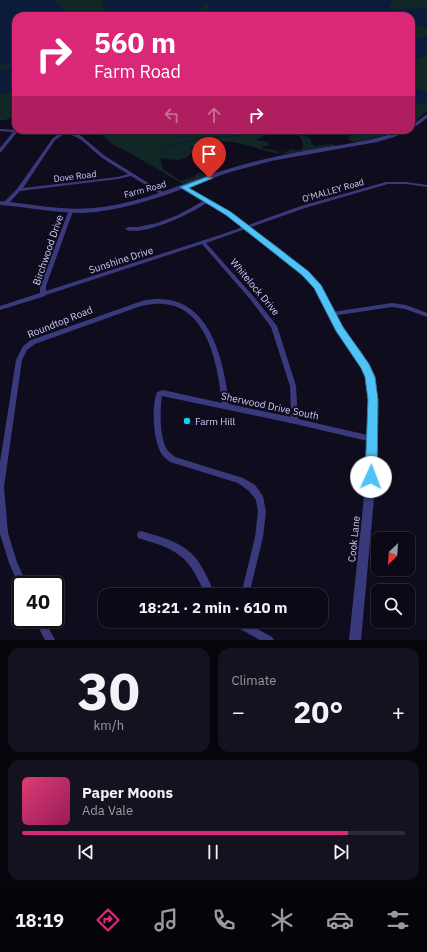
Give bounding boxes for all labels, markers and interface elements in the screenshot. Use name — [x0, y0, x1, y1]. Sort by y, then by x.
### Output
text: 560 m — [94, 24, 176, 61]
icon: right — [28, 28, 80, 80]
text: Farm Road — [94, 60, 181, 83]
icon: left — [161, 104, 183, 126]
icon: ahead — [203, 104, 225, 126]
icon: right — [245, 104, 267, 126]
pin — [192, 137, 226, 178]
icon: arrive — [198, 143, 220, 165]
street label: Dove Road — [53, 168, 97, 184]
street label: O'MALLEY Road — [301, 176, 365, 204]
street label: Farm Road — [123, 178, 167, 200]
street label: Birchwood Drive — [30, 213, 66, 287]
street label: Sunshine Drive — [87, 243, 155, 277]
street label: Whitelock Drive — [227, 256, 283, 318]
street label: Roundtop Road — [25, 303, 95, 341]
street label: Sherwood Drive South — [220, 389, 320, 423]
place label: Farm Hill — [195, 415, 236, 428]
marker: Farm Hill — [182, 416, 192, 426]
position arrow — [350, 456, 392, 498]
street label: Cook Lane — [345, 515, 363, 563]
north arrow — [371, 532, 415, 576]
map controls — [371, 532, 415, 628]
speed limit sign: 40 — [12, 576, 64, 628]
button: search — [371, 584, 415, 628]
text: 18:21 · 2 min · 610 m — [139, 598, 287, 617]
text: 30 — [78, 657, 140, 724]
text: Climate — [232, 672, 276, 689]
text: 20° — [293, 692, 343, 731]
text: − — [232, 697, 245, 726]
text: + — [392, 697, 405, 726]
text: km/h — [93, 717, 124, 734]
text: Paper Moons — [82, 783, 173, 802]
text: Ada Vale — [82, 802, 133, 819]
icon: previous — [75, 841, 97, 863]
icon: pause — [202, 841, 224, 863]
icon: next — [330, 841, 352, 863]
icon: directions — [94, 906, 122, 934]
icon: music — [152, 906, 180, 934]
icon: phone — [210, 906, 238, 934]
icon: climate — [268, 906, 296, 934]
icon: car — [326, 906, 354, 934]
icon: filters — [384, 906, 412, 934]
text: 18:19 — [15, 909, 64, 932]

